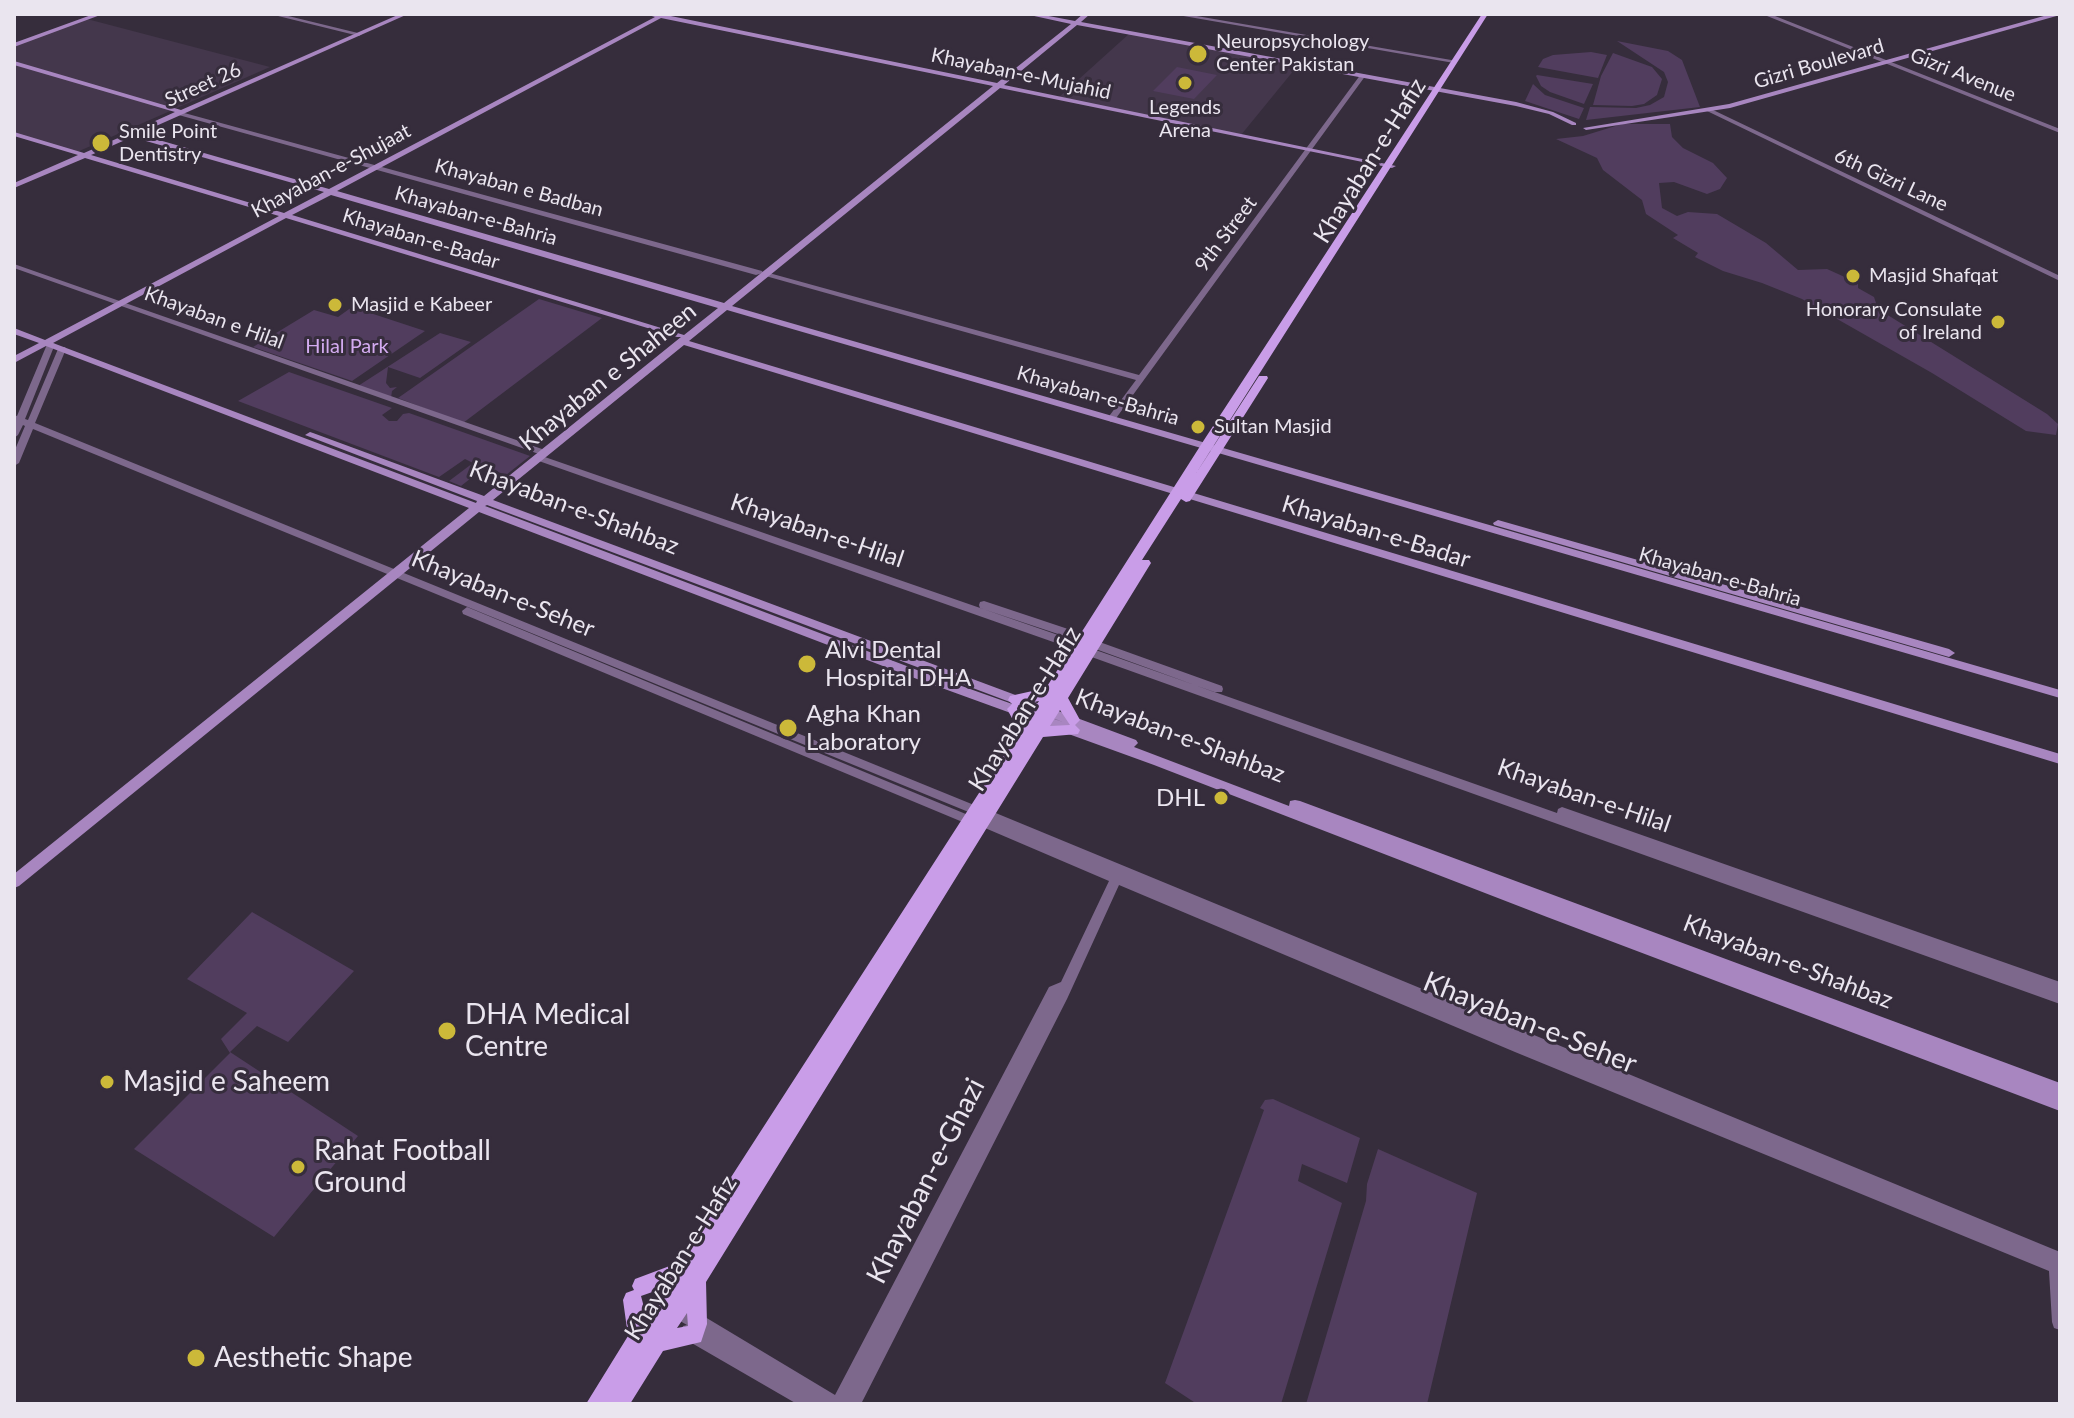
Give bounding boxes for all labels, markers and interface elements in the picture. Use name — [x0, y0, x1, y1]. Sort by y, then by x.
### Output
place label: Neuropsychology Center Pakistan — [1216, 30, 1369, 77]
street label: Gizri Boulevard — [1751, 34, 1887, 94]
street label: Khayaban-e-Mujahid — [929, 43, 1113, 105]
marker: Neuropsychology Center Pakistan — [1187, 43, 1209, 65]
street label: Gizri Avenue — [1907, 43, 2019, 107]
street label: Street 26 — [161, 58, 245, 112]
street label: Khayaban-e-Hafiz — [1308, 73, 1432, 249]
marker: Legends Arena — [1176, 74, 1194, 92]
place label: Legends Arena — [1149, 96, 1221, 143]
street label: Khayaban-e-Shujaat — [247, 119, 415, 223]
place label: Smile Point Dentistry — [119, 120, 217, 167]
marker: Smile Point Dentistry — [90, 132, 112, 154]
street label: 6th Gizri Lane — [1830, 143, 1952, 217]
street label: Khayaban e Badban — [432, 154, 606, 222]
street label: Khayaban-e-Bahria — [392, 181, 560, 251]
street label: 9th Street — [1190, 192, 1262, 276]
street label: Khayaban-e-Badar — [340, 204, 502, 274]
place label: Masjid Shafqat — [1869, 264, 1998, 288]
marker: Masjid Shafqat — [1844, 267, 1862, 285]
street label: Khayaban e Hilal — [141, 282, 287, 354]
place label: Masjid e Kabeer — [351, 293, 492, 317]
marker: Masjid e Kabeer — [326, 296, 344, 314]
street label: Khayaban e Shaheen — [514, 297, 702, 457]
place label: Honorary Consulate of Ireland — [1806, 298, 1982, 345]
marker: Honorary Consulate of Ireland — [1989, 313, 2007, 331]
park label: Hilal Park — [305, 335, 389, 359]
street label: Khayaban-e-Bahria — [1014, 361, 1182, 431]
place label: Sultan Masjid — [1214, 415, 1332, 439]
marker: Sultan Masjid — [1189, 418, 1207, 436]
street label: Khayaban-e-Shahbaz — [465, 455, 683, 561]
street label: Khayaban-e-Hilal — [727, 488, 907, 574]
street label: Khayaban-e-Badar — [1278, 490, 1474, 574]
street label: Khayaban-e-Bahria — [1636, 542, 1804, 612]
street label: Khayaban-e-Seher — [407, 544, 599, 644]
street label: Khayaban-e-Hafiz — [963, 621, 1087, 797]
place label: Alvi Dental Hospital DHA — [825, 636, 971, 692]
marker: Alvi Dental Hospital DHA — [796, 653, 818, 675]
street label: Khayaban-e-Shahbaz — [1071, 683, 1289, 789]
place label: Agha Khan Laboratory — [806, 700, 921, 756]
marker: Agha Khan Laboratory — [777, 717, 799, 739]
street label: Khayaban-e-Hilal — [1494, 753, 1674, 839]
place label: DHL — [1156, 784, 1205, 812]
marker: DHL — [1212, 789, 1230, 807]
street label: Khayaban-e-Shahbaz — [1679, 909, 1897, 1015]
street label: Khayaban-e-Seher — [1418, 965, 1642, 1081]
place label: DHA Medical Centre — [465, 998, 630, 1064]
marker: DHA Medical Centre — [436, 1020, 458, 1042]
place label: Masjid e Saheem — [123, 1065, 330, 1099]
marker: Masjid e Saheem — [98, 1073, 116, 1091]
street label: Khayaban-e-Ghazi — [860, 1073, 992, 1289]
place label: Rahat Football Ground — [314, 1134, 491, 1200]
marker: Rahat Football Ground — [289, 1158, 307, 1176]
street label: Khayaban-e-Hafiz — [619, 1170, 743, 1346]
place label: Aesthetic Shape — [214, 1341, 413, 1375]
marker: Aesthetic Shape — [185, 1347, 207, 1369]

